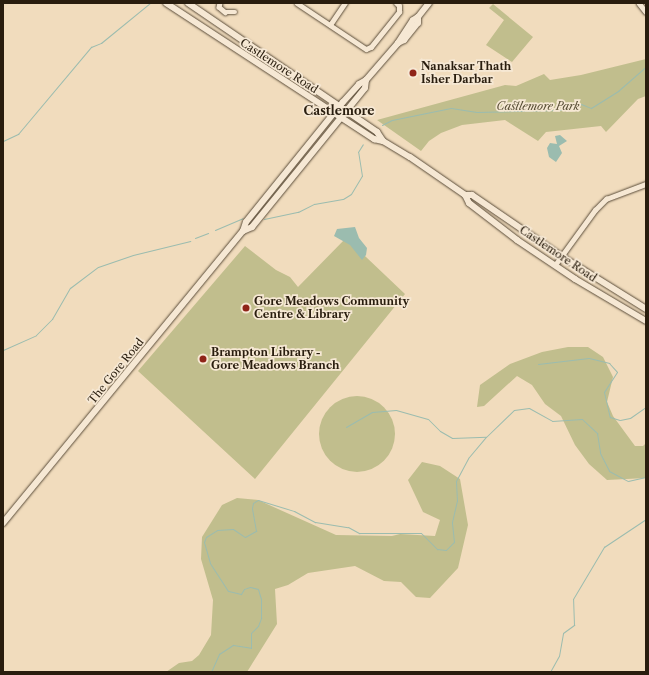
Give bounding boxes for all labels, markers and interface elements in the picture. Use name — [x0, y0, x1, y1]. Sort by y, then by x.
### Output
street label: Castlemore Road — [238, 36, 320, 96]
place label: Nanaksar Thath Isher Darbar — [421, 60, 512, 86]
marker: Nanaksar Thath Isher Darbar — [408, 68, 418, 78]
park label: Castlemore Park — [496, 99, 580, 113]
district label: Castlemore — [304, 104, 374, 118]
street label: Castlemore Road — [517, 223, 599, 285]
place label: Gore Meadows Community Centre & Library — [254, 295, 409, 321]
marker: Gore Meadows Community Centre & Library — [241, 303, 251, 313]
street label: The Gore Road — [86, 336, 146, 406]
place label: Brampton Library - Gore Meadows Branch — [211, 346, 339, 372]
marker: Brampton Library - Gore Meadows Branch — [198, 354, 208, 364]

